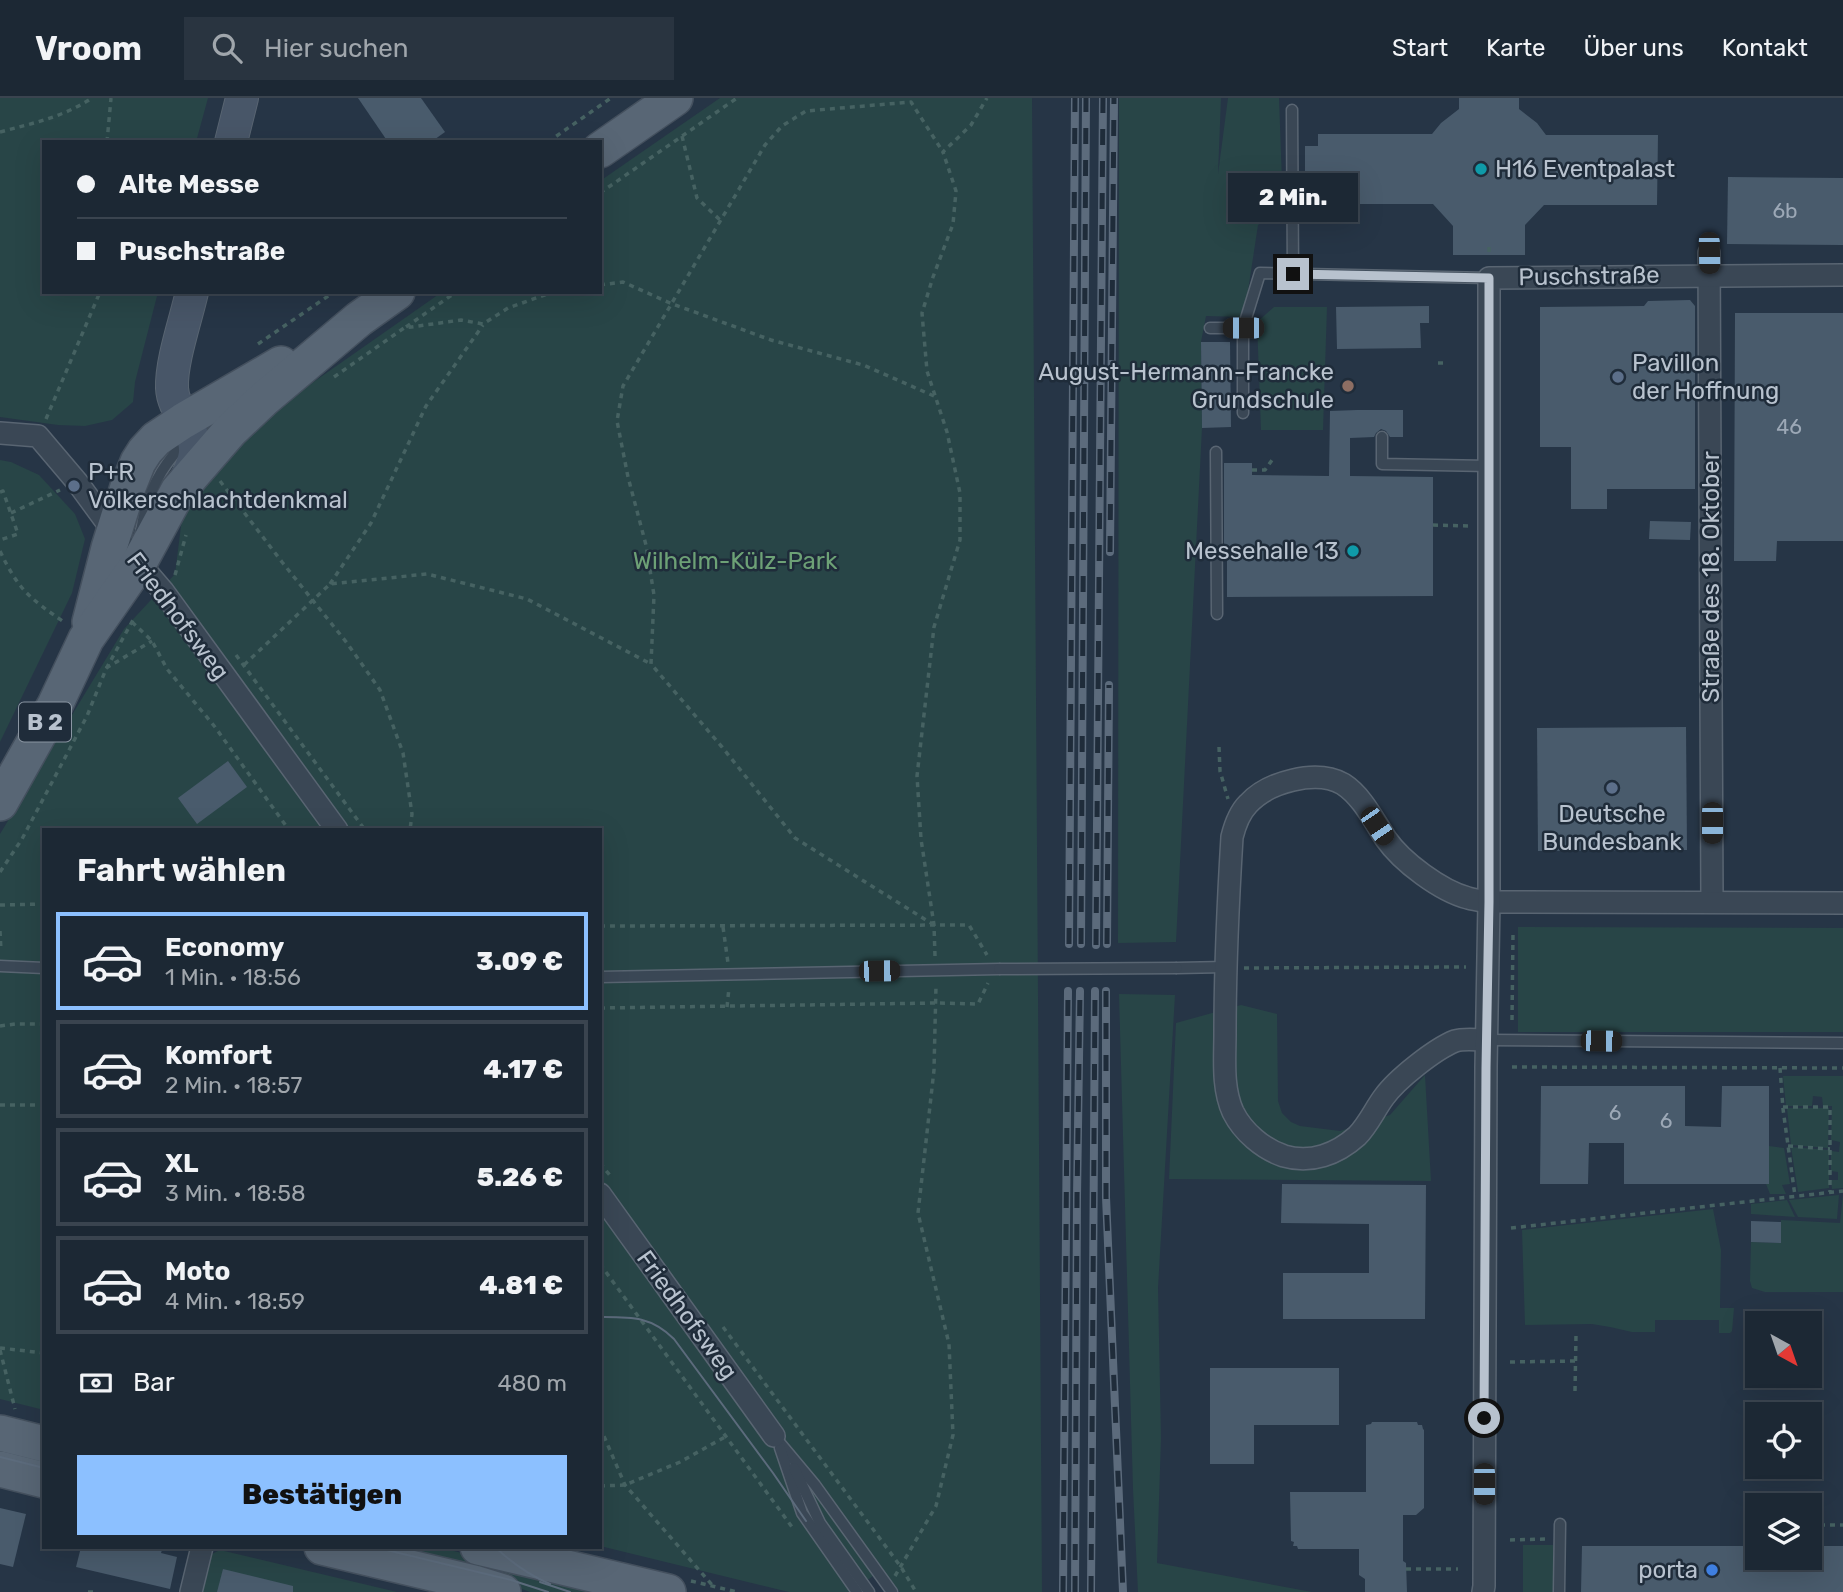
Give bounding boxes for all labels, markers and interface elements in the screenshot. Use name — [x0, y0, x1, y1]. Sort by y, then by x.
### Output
search box — [184, 17, 674, 80]
text: Vroom — [35, 29, 142, 68]
icon: search — [208, 29, 246, 67]
text: Hier suchen — [264, 33, 409, 64]
text: Start — [1392, 34, 1448, 62]
text: Karte — [1486, 34, 1546, 62]
text: Über uns — [1584, 34, 1684, 62]
text: Kontakt — [1722, 34, 1808, 62]
place label: H16 Eventpalast — [1495, 155, 1675, 183]
marker: H16 Eventpalast — [1473, 161, 1489, 177]
text: Alte Messe — [119, 169, 259, 200]
callout: 2 Min. — [1228, 172, 1358, 222]
text: 2 Min. — [1259, 183, 1327, 211]
house number: 6b — [1772, 198, 1798, 223]
car — [1699, 232, 1720, 274]
text: Puschstraße — [119, 236, 285, 267]
route end — [1277, 258, 1309, 290]
street label: Puschstraße — [1518, 261, 1660, 291]
car — [1223, 318, 1265, 339]
place label: Pavillon der Hoffnung — [1632, 349, 1779, 405]
place label: August-Hermann-Francke Grundschule — [1038, 358, 1334, 414]
marker: Pavillon der Hoffnung — [1610, 369, 1626, 385]
marker: August-Hermann-Francke Grundschule — [1340, 378, 1356, 394]
house number: 46 — [1776, 414, 1802, 439]
street label: Straße des 18. Oktober — [1697, 451, 1725, 703]
place label: P+R Völkerschlachtdenkmal — [88, 458, 348, 514]
marker: P+R Völkerschlachtdenkmal — [66, 478, 82, 494]
place label: Messehalle 13 — [1185, 537, 1339, 565]
marker: Messehalle 13 — [1345, 543, 1361, 559]
street label: Friedhofsweg — [121, 547, 235, 685]
park label: Wilhelm-Külz-Park — [633, 547, 838, 575]
road number: B 2 — [19, 702, 71, 742]
marker: Deutsche Bundesbank — [1604, 780, 1620, 796]
place label: Deutsche Bundesbank — [1542, 800, 1682, 856]
car — [1702, 802, 1723, 844]
car — [1357, 803, 1398, 849]
text: Fahrt wählen — [77, 851, 286, 889]
icon: car — [81, 930, 144, 993]
text: Economy — [165, 932, 284, 963]
text: 3.09 € — [476, 946, 563, 977]
car — [858, 960, 901, 982]
text: 1 Min. · 18:56 — [165, 963, 301, 991]
car — [1580, 1030, 1623, 1052]
icon: car — [81, 1038, 144, 1101]
text: Komfort — [165, 1040, 272, 1071]
text: 4.17 € — [483, 1054, 563, 1085]
text: 2 Min. · 18:57 — [165, 1071, 302, 1099]
house number: 6 — [1609, 1100, 1621, 1125]
house number: 6 — [1660, 1108, 1672, 1133]
icon: car — [81, 1146, 144, 1209]
text: XL — [165, 1148, 198, 1179]
text: 5.26 € — [477, 1162, 563, 1193]
text: 3 Min. · 18:58 — [165, 1179, 306, 1207]
street label: Friedhofsweg — [631, 1245, 743, 1385]
icon: car — [81, 1254, 144, 1317]
text: Moto — [165, 1256, 230, 1287]
text: 4.81 € — [479, 1270, 563, 1301]
text: 4 Min. · 18:59 — [165, 1287, 305, 1315]
north arrow — [1745, 1311, 1822, 1388]
map controls — [1745, 1311, 1822, 1570]
icon: cash — [77, 1364, 115, 1402]
text: Bar — [133, 1367, 175, 1398]
text: 480 m — [497, 1369, 567, 1397]
route start — [1468, 1402, 1500, 1434]
button: locate — [1745, 1402, 1822, 1479]
button: Bestätigen — [77, 1455, 567, 1535]
car — [1474, 1463, 1495, 1505]
button: layers — [1745, 1493, 1822, 1570]
place label: porta — [1638, 1556, 1698, 1584]
marker: porta — [1704, 1562, 1720, 1578]

